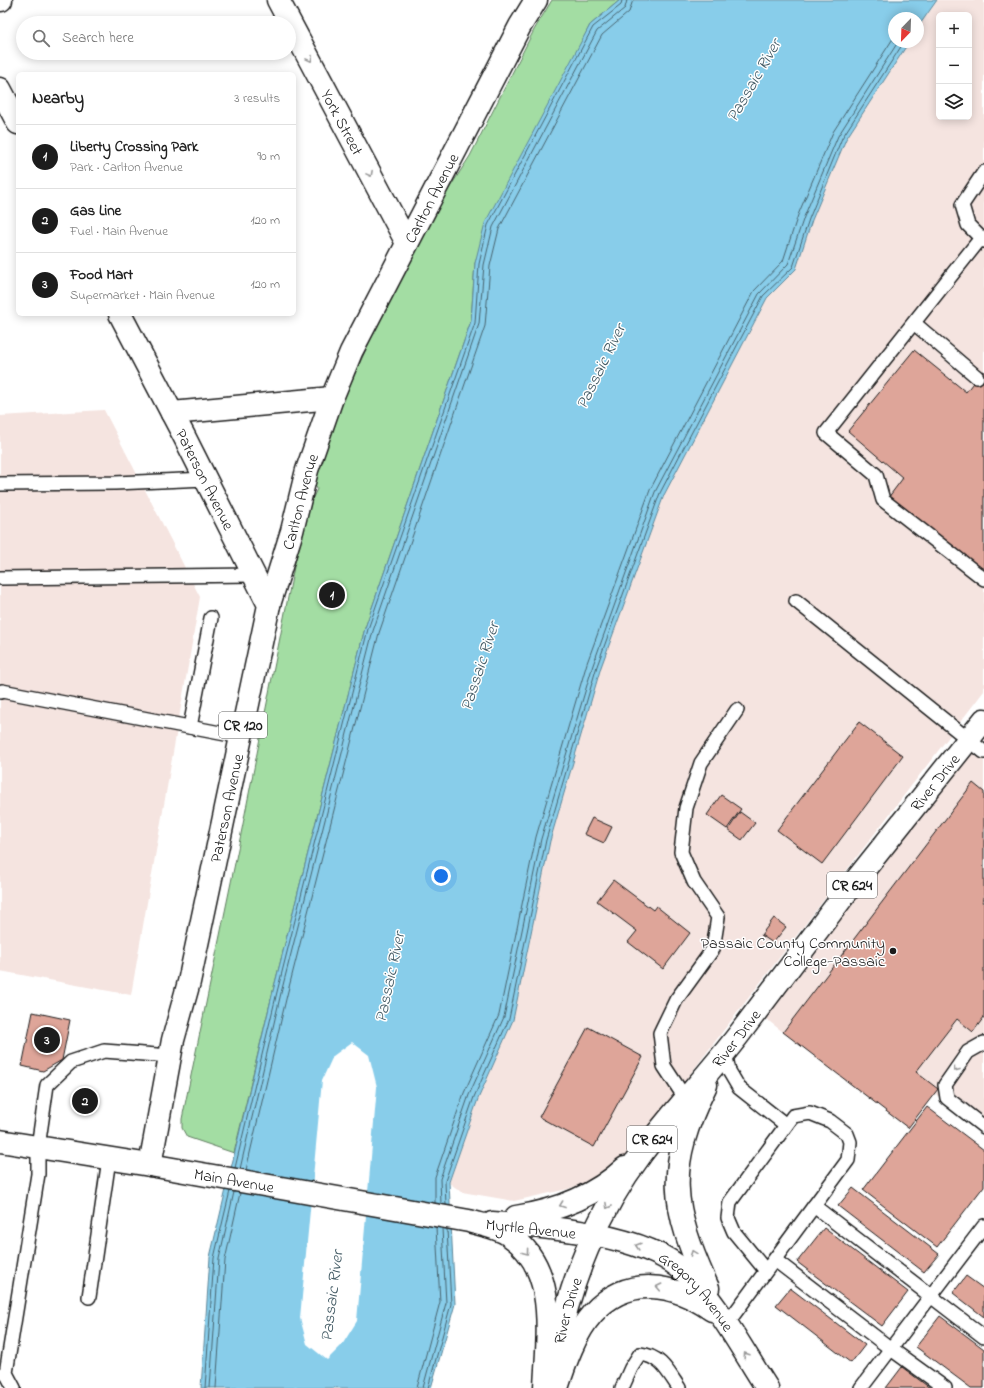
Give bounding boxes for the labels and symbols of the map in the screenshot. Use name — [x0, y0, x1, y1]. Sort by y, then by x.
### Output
north arrow — [888, 12, 924, 48]
water label: Passaic River — [721, 32, 789, 127]
one-way arrow — [305, 55, 312, 62]
street label: York Street — [314, 86, 369, 161]
street label: Carlton Avenue — [399, 149, 466, 248]
one-way arrow — [366, 170, 373, 177]
water label: Passaic River — [570, 317, 634, 413]
street label: Paterson Avenue — [168, 425, 240, 536]
street label: Carlton Avenue — [277, 450, 326, 553]
pin: 1 — [319, 580, 345, 610]
water label: Passaic River — [454, 616, 507, 714]
road number: CR 120 — [219, 712, 267, 738]
street label: River Drive — [905, 749, 967, 817]
street label: Paterson Avenue — [205, 751, 251, 865]
your location — [431, 866, 451, 886]
road number: CR 624 — [827, 872, 877, 898]
water label: Passaic River — [369, 927, 413, 1025]
place label: Passaic County Community College-Passaic — [701, 932, 886, 974]
marker: Passaic County Community College-Passaic — [888, 946, 898, 956]
street label: River Drive — [707, 1004, 768, 1074]
pin: 3 — [34, 1025, 60, 1055]
one-way arrow — [953, 1065, 961, 1072]
pin: 2 — [72, 1086, 98, 1116]
road number: CR 624 — [627, 1126, 677, 1152]
street label: Main Avenue — [192, 1163, 277, 1201]
one-way arrow — [559, 1201, 566, 1209]
one-way arrow — [606, 1201, 613, 1209]
street label: Myrtle Avenue — [484, 1213, 578, 1247]
one-way arrow — [635, 1242, 642, 1251]
water label: Passaic River — [314, 1246, 351, 1343]
street label: Gregory Avenue — [653, 1246, 739, 1338]
one-way arrow — [522, 1247, 529, 1254]
one-way arrow — [689, 1250, 697, 1257]
street label: River Drive — [548, 1274, 590, 1346]
one-way arrow — [656, 1284, 662, 1292]
one-way arrow — [744, 1353, 751, 1360]

